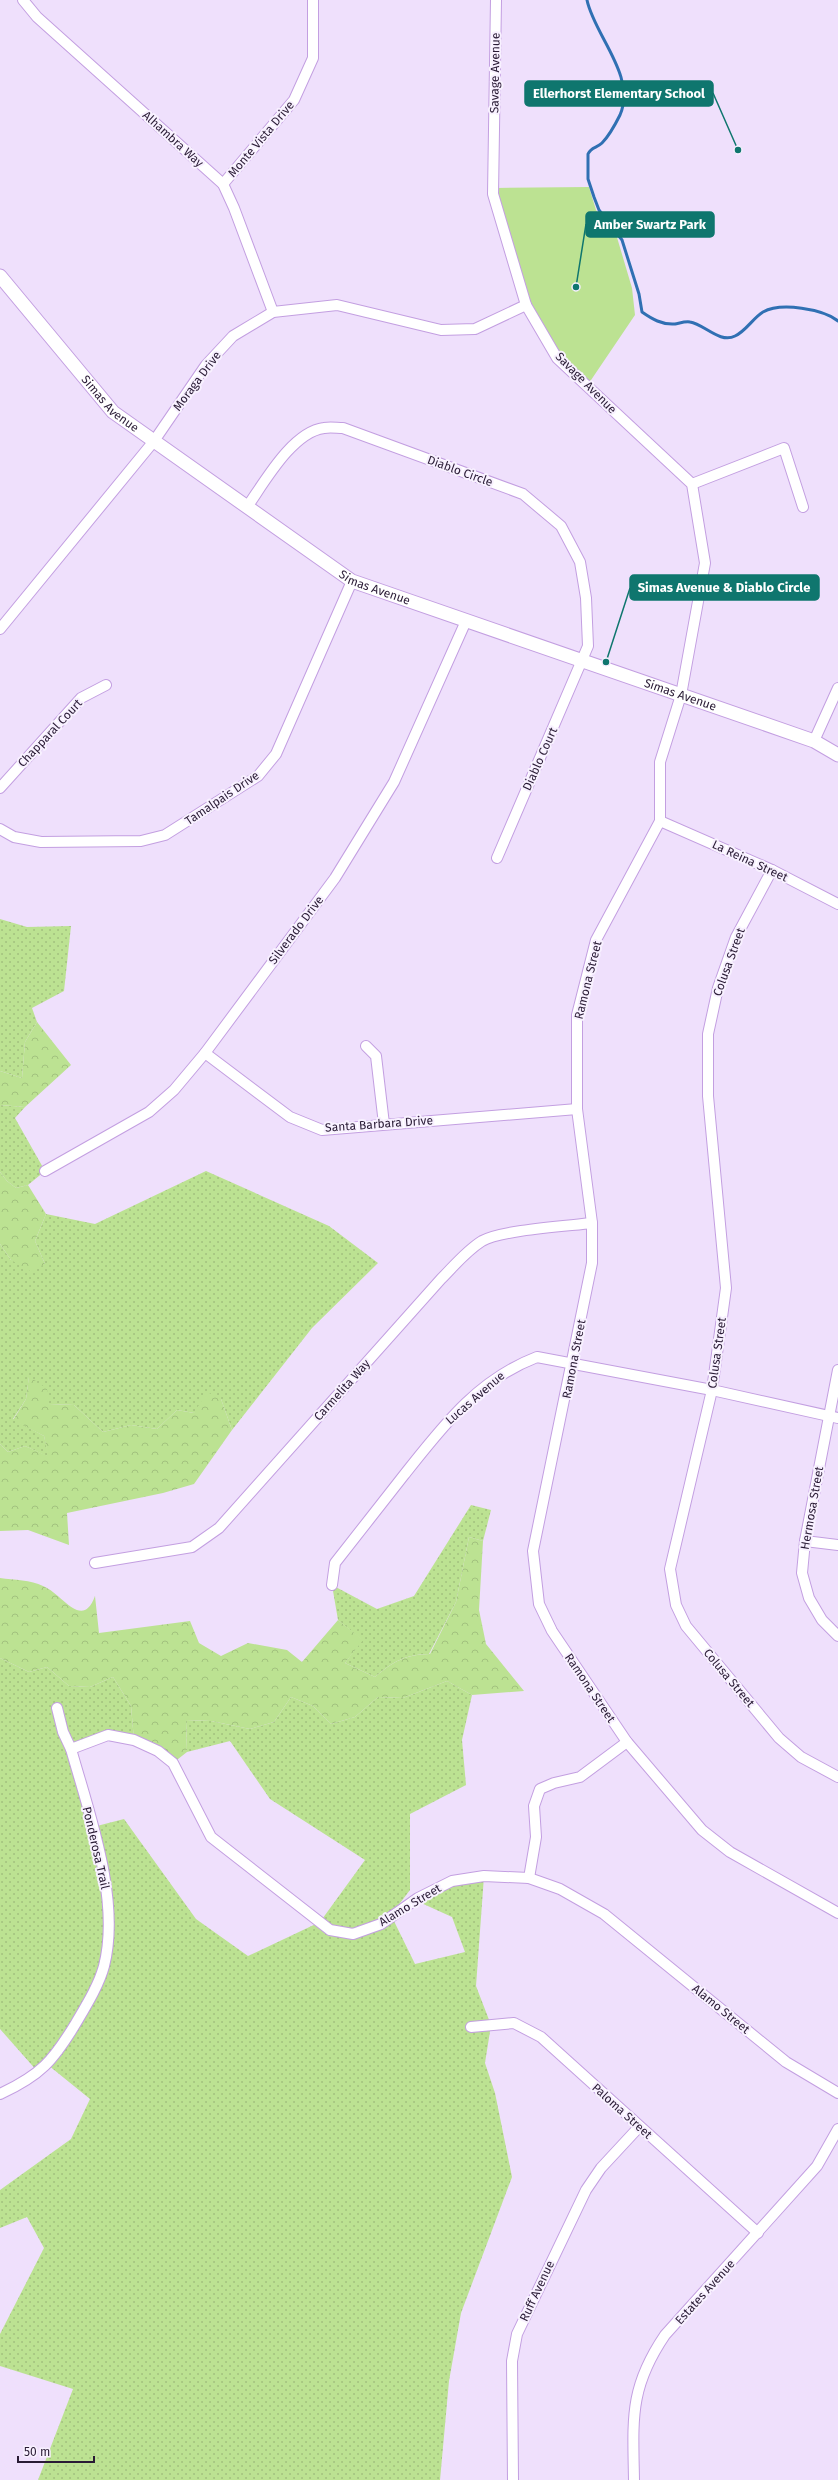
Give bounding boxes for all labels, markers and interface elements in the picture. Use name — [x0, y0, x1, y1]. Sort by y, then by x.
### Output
street label: Savage Avenue — [487, 33, 503, 113]
callout: Ellerhorst Elementary School — [525, 81, 713, 106]
text: Ellerhorst Elementary School — [533, 86, 705, 101]
street label: Monte Vista Drive — [225, 98, 297, 180]
street label: Alhambra Way — [140, 108, 206, 170]
callout: Amber Swartz Park — [586, 212, 714, 237]
text: Amber Swartz Park — [593, 217, 707, 232]
street label: Moraga Drive — [170, 349, 224, 413]
street label: Savage Avenue — [553, 350, 619, 416]
street label: Simas Avenue — [79, 373, 141, 435]
street label: Diablo Circle — [425, 453, 495, 489]
street label: Simas Avenue — [336, 567, 412, 608]
callout: Simas Avenue & Diablo Circle — [630, 575, 819, 600]
text: Simas Avenue & Diablo Circle — [638, 580, 810, 595]
street label: Simas Avenue — [642, 676, 718, 714]
street label: Chapparal Court — [15, 696, 85, 770]
street label: Diablo Court — [520, 725, 560, 793]
street label: Tamalpais Drive — [182, 768, 262, 828]
street label: La Reina Street — [710, 837, 791, 885]
street label: Silverado Drive — [266, 893, 326, 967]
street label: Colusa Street — [710, 925, 748, 998]
street label: Ramona Street — [571, 939, 605, 1021]
street label: Santa Barbara Drive — [325, 1113, 433, 1135]
street label: Colusa Street — [705, 1316, 729, 1390]
street label: Ramona Street — [559, 1318, 589, 1400]
street label: Carmelita Way — [311, 1357, 373, 1423]
street label: Lucas Avenue — [443, 1369, 507, 1427]
street label: Hermosa Street — [798, 1465, 826, 1551]
street label: Colusa Street — [701, 1646, 758, 1710]
street label: Ramona Street — [562, 1651, 619, 1726]
street label: Ponderosa Trail — [80, 1805, 112, 1891]
street label: Alamo Street — [376, 1881, 444, 1929]
street label: Alamo Street — [689, 1982, 753, 2037]
street label: Paloma Street — [589, 2080, 655, 2142]
street label: Estates Avenue — [672, 2257, 738, 2327]
street label: Ruff Avenue — [517, 2258, 557, 2324]
scale bar — [18, 2438, 94, 2464]
text: 50 m — [24, 2445, 50, 2459]

